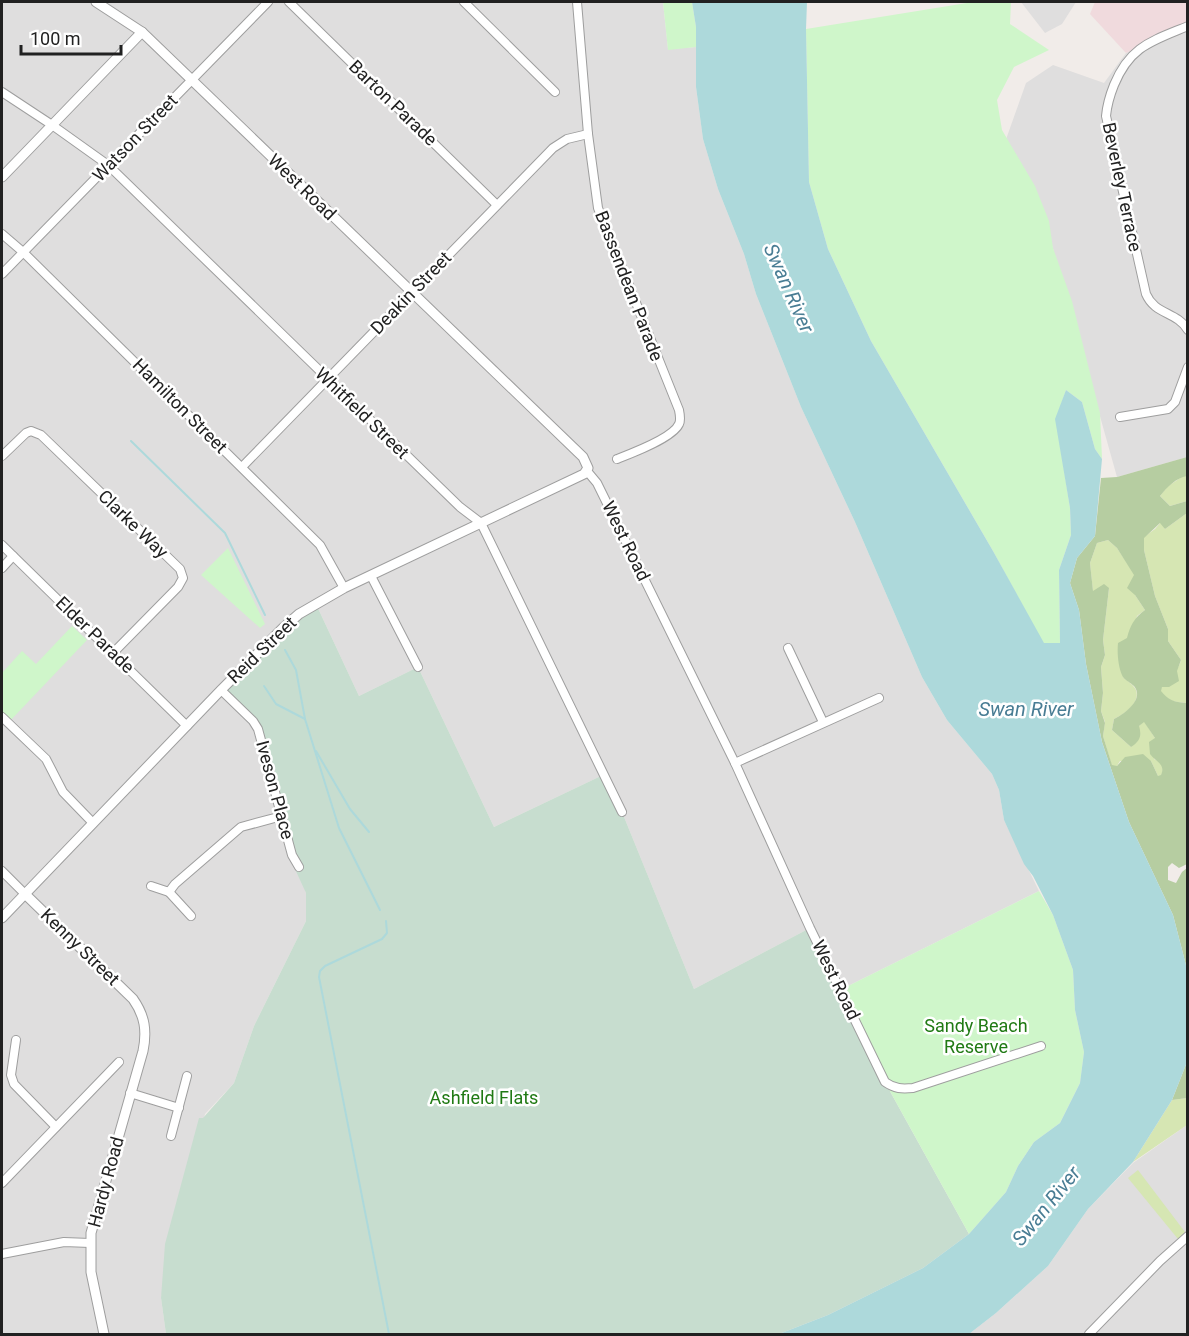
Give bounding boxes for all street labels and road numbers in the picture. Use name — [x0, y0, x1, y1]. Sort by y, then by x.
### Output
street label: Barton Parade — [345, 55, 442, 150]
street label: Watson Street — [88, 90, 181, 186]
street label: Beverley Terrace — [1099, 120, 1146, 253]
street label: West Road — [264, 149, 341, 224]
street label: Bassendean Parade — [591, 208, 668, 364]
street label: Deakin Street — [366, 247, 455, 338]
street label: Hamilton Street — [129, 354, 232, 457]
street label: Whitfield Street — [311, 363, 414, 463]
street label: Clarke Way — [94, 485, 173, 562]
street label: West Road — [598, 497, 655, 584]
street label: Elder Parade — [52, 592, 139, 677]
street label: Reid Street — [223, 612, 300, 687]
street label: Iveson Place — [252, 738, 299, 842]
street label: Kenny Street — [37, 904, 124, 989]
street label: West Road — [808, 936, 865, 1023]
street label: Hardy Road — [83, 1134, 128, 1230]

